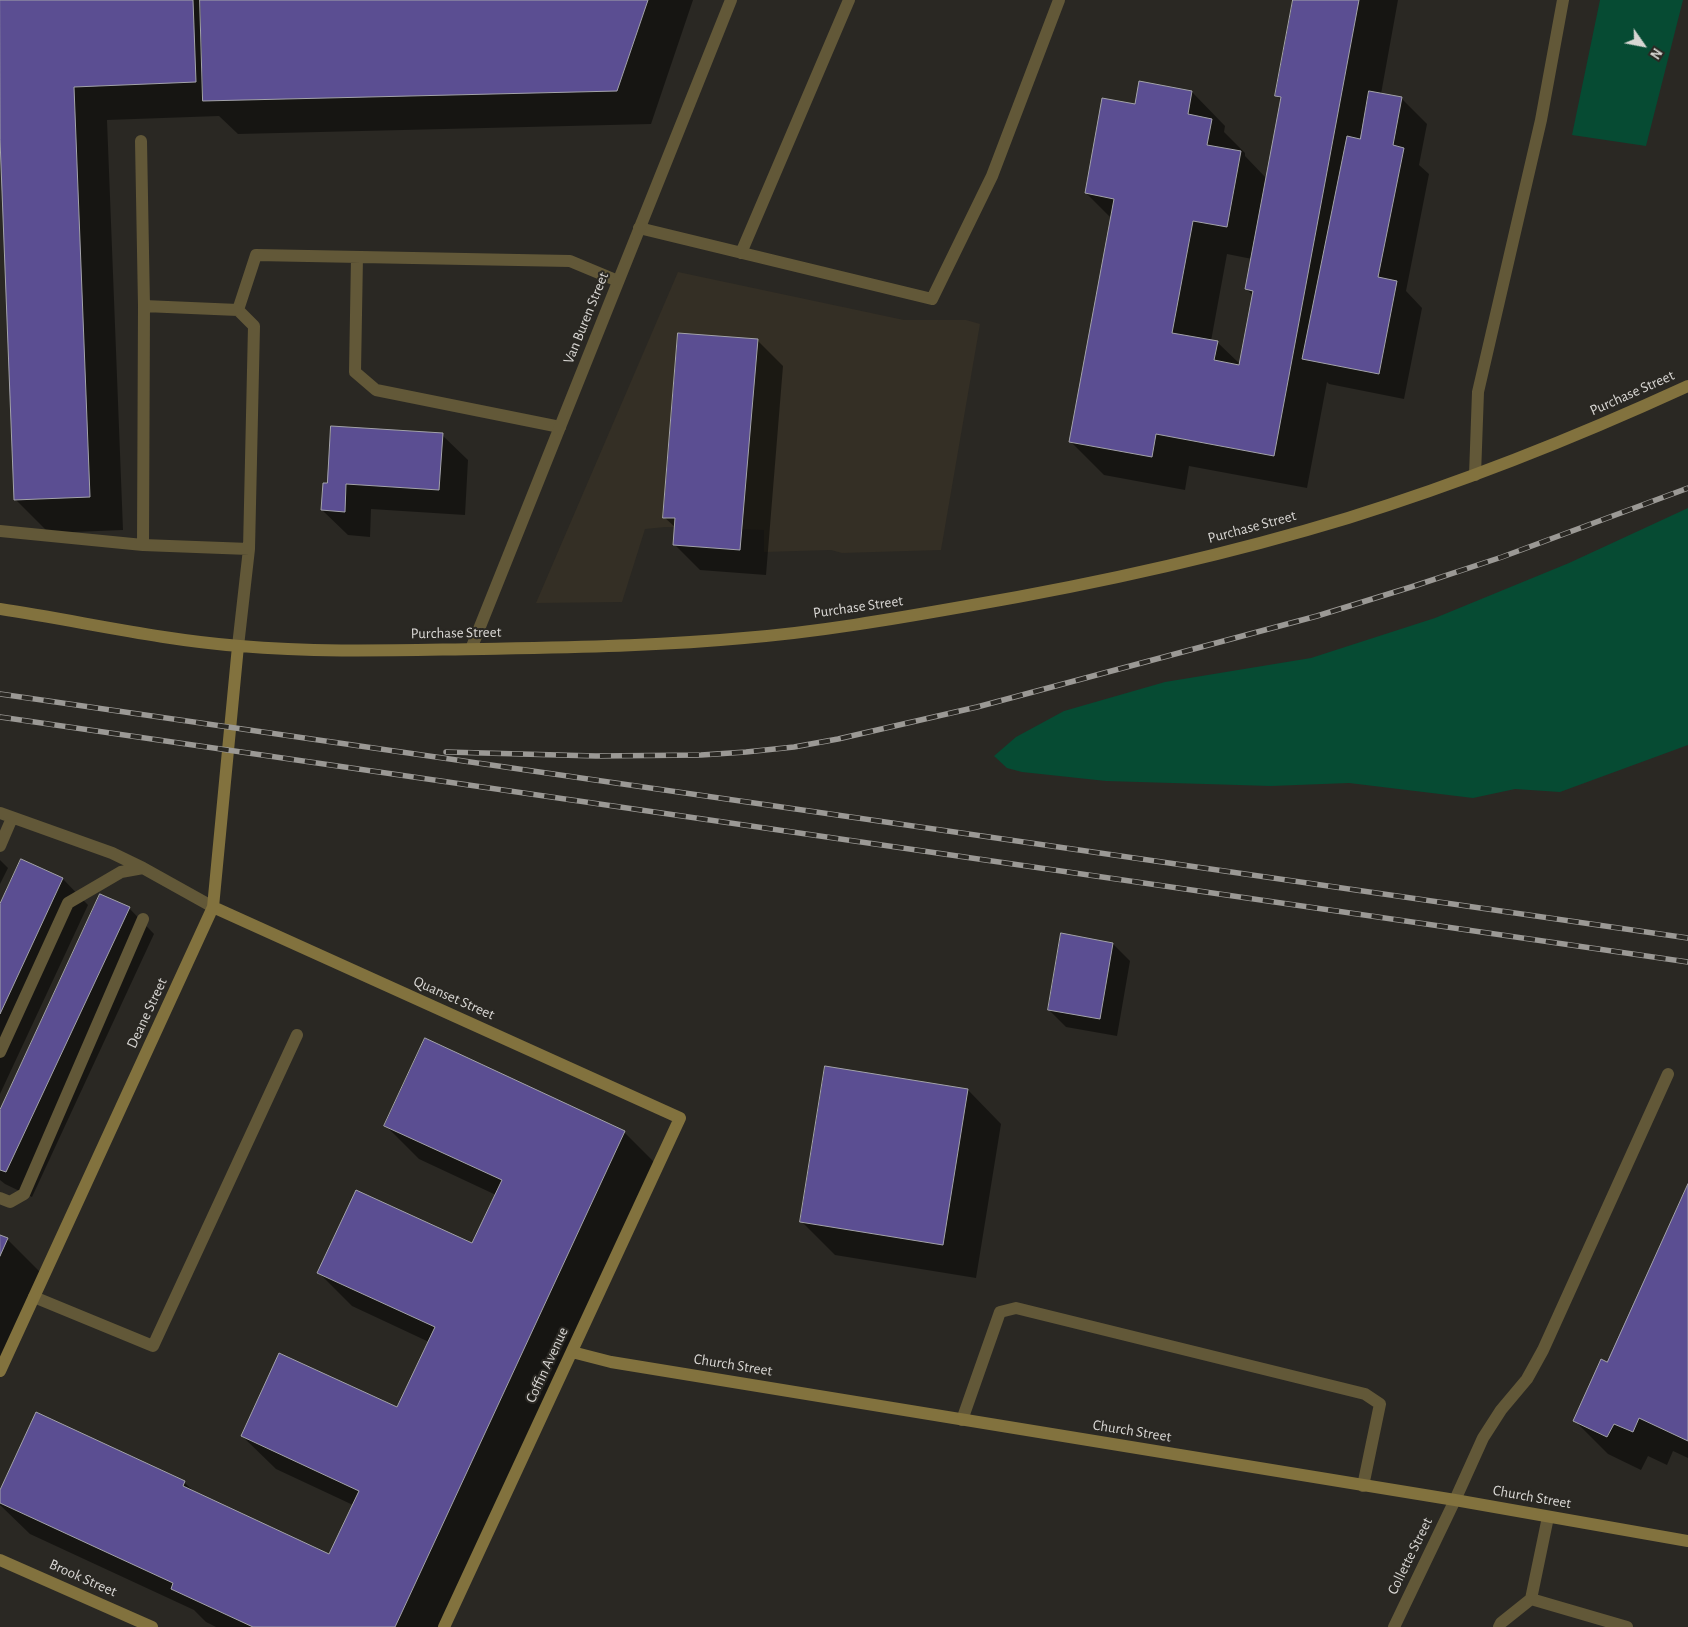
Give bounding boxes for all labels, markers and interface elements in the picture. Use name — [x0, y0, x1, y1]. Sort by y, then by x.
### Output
north arrow — [1618, 20, 1668, 70]
text: N — [1647, 45, 1664, 61]
street label: Van Buren Street — [559, 269, 613, 367]
street label: Purchase Street — [1587, 366, 1677, 420]
street label: Purchase Street — [1206, 507, 1298, 547]
street label: Purchase Street — [812, 592, 904, 622]
street label: Purchase Street — [411, 623, 501, 643]
street label: Quanset Street — [411, 972, 497, 1024]
street label: Deane Street — [123, 975, 171, 1051]
street label: Coffin Avenue — [522, 1324, 572, 1406]
street label: Church Street — [692, 1350, 774, 1380]
street label: Church Street — [1091, 1416, 1173, 1446]
street label: Church Street — [1491, 1481, 1573, 1513]
street label: Collette Street — [1384, 1515, 1436, 1597]
street label: Brook Street — [46, 1555, 120, 1601]

